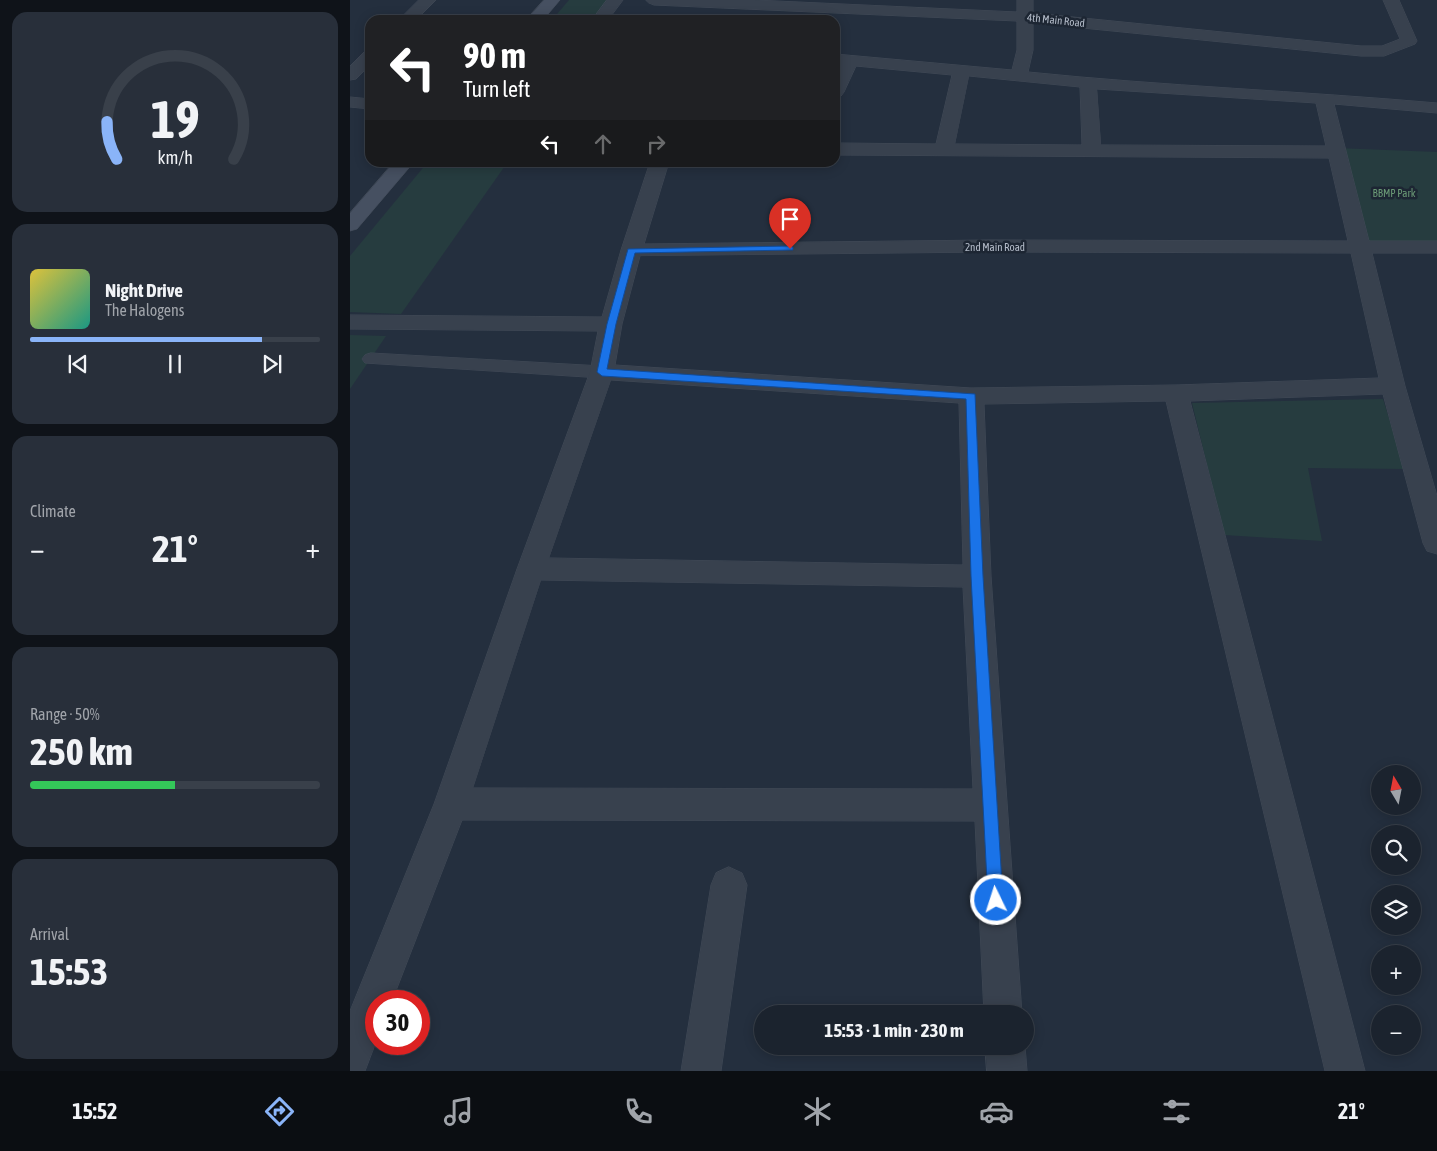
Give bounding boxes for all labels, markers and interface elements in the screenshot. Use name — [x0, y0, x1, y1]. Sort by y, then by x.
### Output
street label: 4th Main Road — [1027, 11, 1085, 29]
icon: left — [380, 35, 445, 100]
text: 90 m — [463, 35, 526, 75]
text: Turn left — [463, 76, 530, 102]
text: 19 — [151, 89, 199, 149]
icon: left — [536, 130, 564, 158]
icon: ahead — [589, 130, 617, 158]
icon: right — [642, 130, 670, 158]
text: km/h — [157, 147, 193, 168]
park label: BBMP Park — [1372, 187, 1416, 199]
pin — [769, 198, 811, 249]
icon: arrive — [776, 205, 804, 233]
street label: 2nd Main Road — [965, 241, 1025, 253]
text: Night Drive — [105, 279, 183, 301]
text: The Halogens — [105, 301, 185, 319]
icon: previous — [64, 350, 92, 378]
icon: pause — [161, 350, 189, 378]
icon: next — [258, 350, 286, 378]
text: Climate — [30, 502, 76, 520]
text: 21° — [152, 527, 198, 570]
text: − — [30, 532, 45, 564]
text: + — [305, 532, 320, 564]
text: Range · 50% — [30, 705, 100, 723]
text: 250 km — [30, 730, 133, 773]
north arrow — [1371, 765, 1421, 815]
map controls — [1371, 765, 1421, 1055]
button: search — [1371, 825, 1421, 875]
position arrow — [969, 873, 1021, 925]
button: layers — [1371, 885, 1421, 935]
text: Arrival — [30, 925, 69, 943]
button: + — [1371, 945, 1421, 995]
text: 15:53 — [30, 950, 108, 993]
speed limit sign: 30 — [365, 990, 430, 1055]
button: − — [1371, 1005, 1421, 1055]
text: 15:53 · 1 min · 230 m — [824, 1019, 964, 1041]
icon: directions — [262, 1094, 297, 1129]
icon: music — [441, 1094, 476, 1129]
icon: phone — [621, 1094, 656, 1129]
icon: climate — [800, 1094, 835, 1129]
icon: car — [979, 1094, 1014, 1129]
icon: filters — [1159, 1094, 1194, 1129]
text: 15:52 — [72, 1098, 117, 1124]
text: 21° — [1338, 1098, 1365, 1124]

